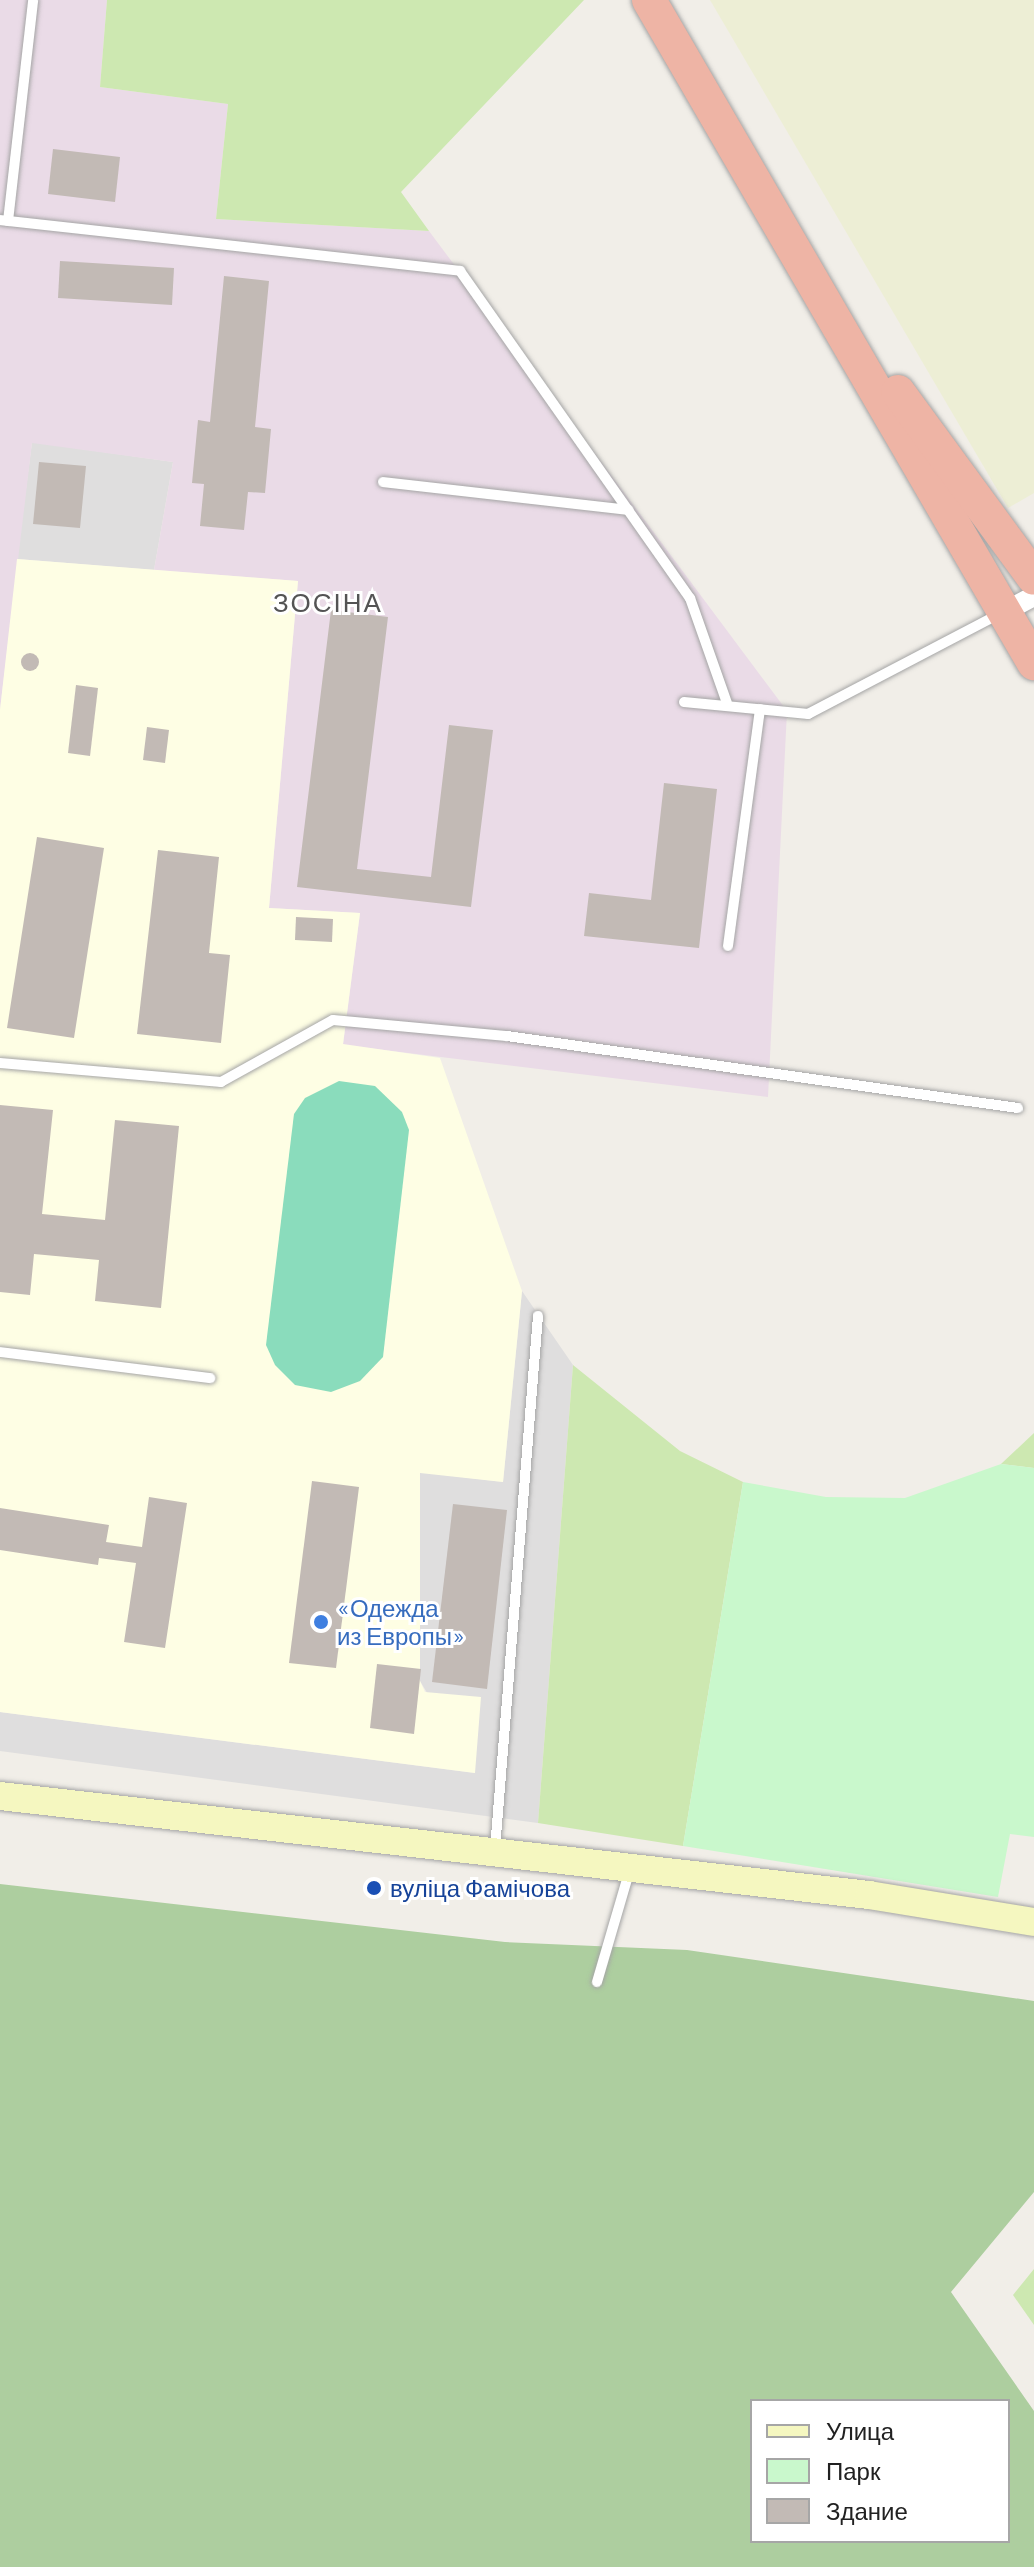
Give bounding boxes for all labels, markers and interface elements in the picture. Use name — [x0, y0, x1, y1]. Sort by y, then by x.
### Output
district label: ЗОСІНА — [273, 586, 383, 618]
place label: «Одежда из Европы» — [337, 1594, 465, 1650]
marker: «Одежда из Европы» — [312, 1613, 330, 1631]
place label: вуліца Фамічова — [390, 1874, 570, 1902]
marker: вуліца Фамічова — [365, 1879, 383, 1897]
legend — [750, 2399, 1010, 2543]
text: Улица — [826, 2416, 894, 2445]
text: Парк — [826, 2456, 880, 2485]
text: Здание — [826, 2496, 908, 2525]

